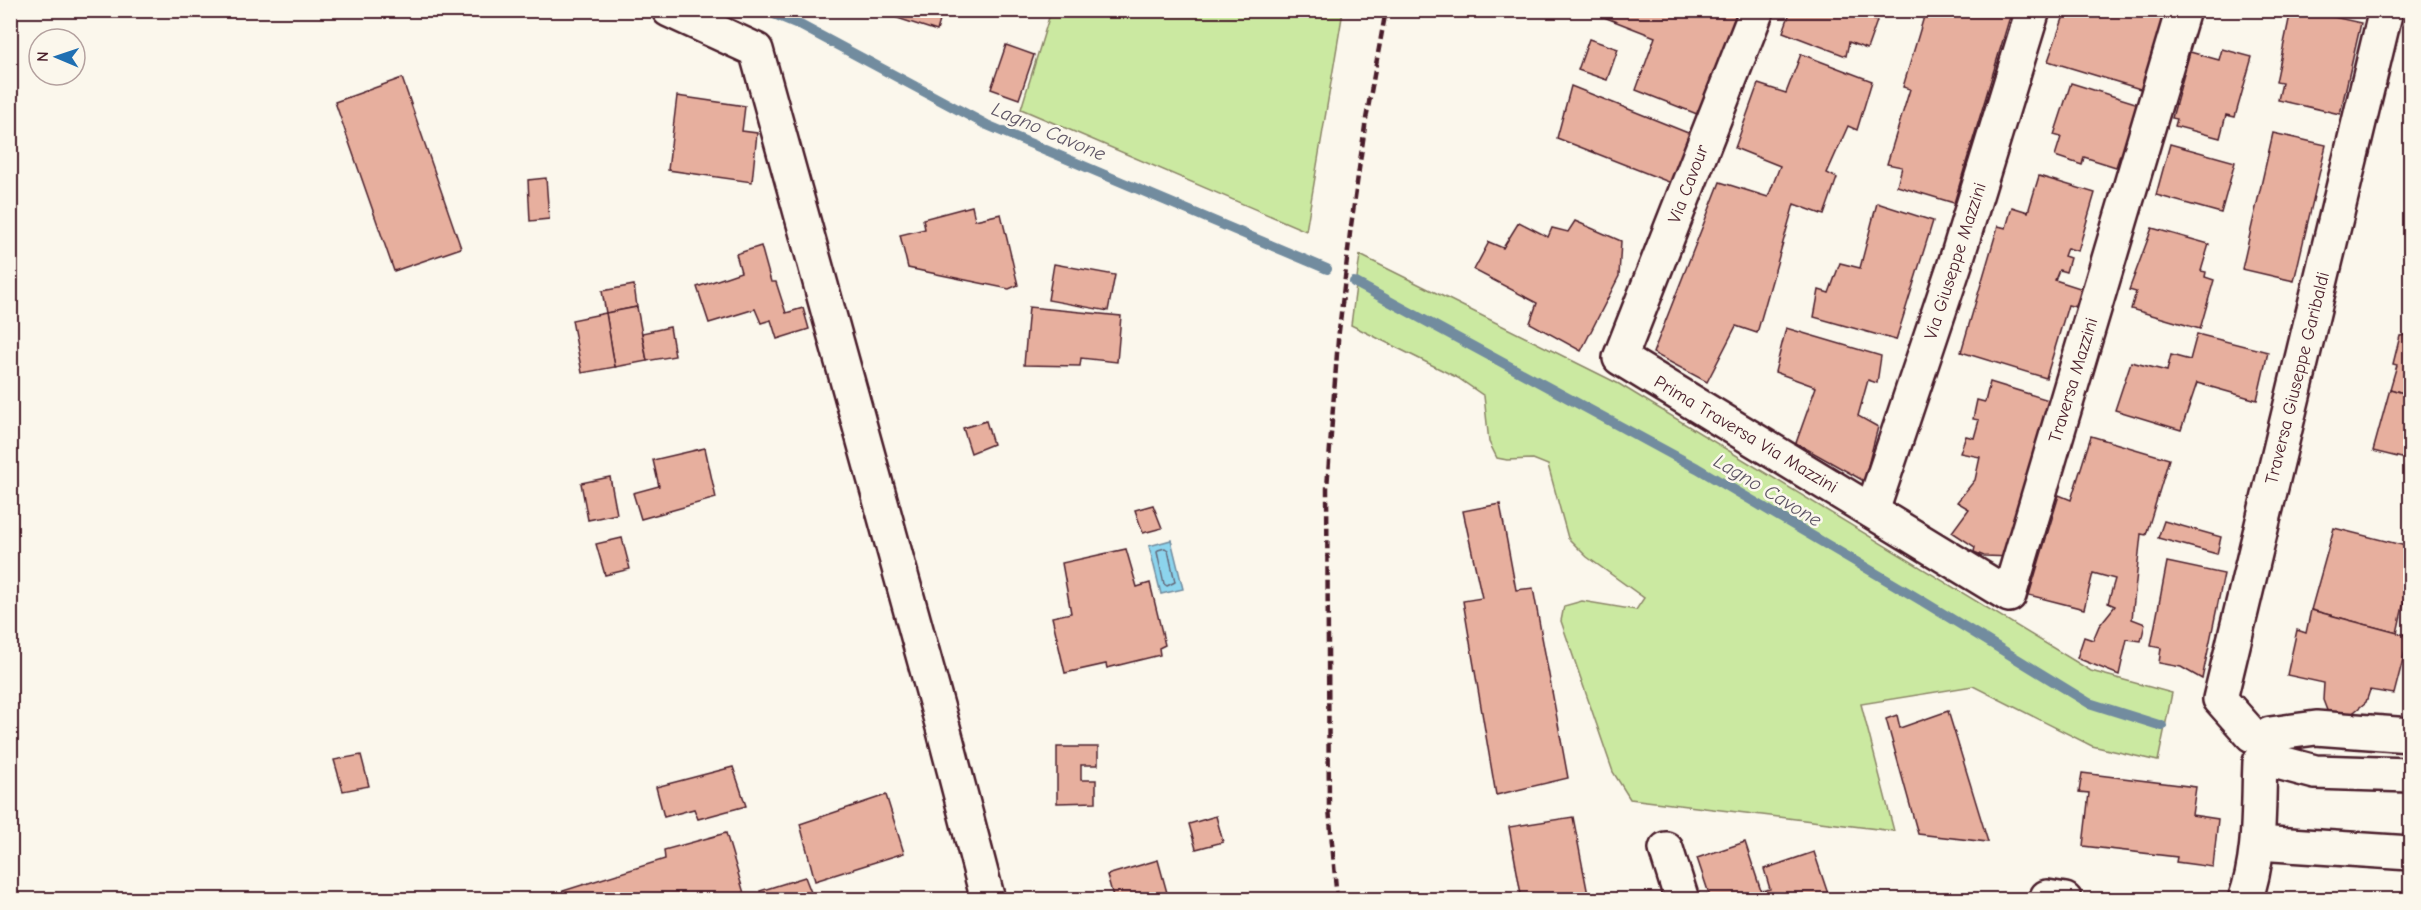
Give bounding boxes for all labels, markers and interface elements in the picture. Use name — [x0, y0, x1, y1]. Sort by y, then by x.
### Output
north arrow — [27, 27, 87, 87]
text: N — [34, 51, 52, 62]
water label: Lagno Cavone — [988, 97, 1109, 166]
street label: Via Cavour — [1664, 141, 1713, 226]
street label: Via Giuseppe Mazzini — [1920, 180, 1991, 342]
street label: Traversa Giuseppe Garibaldi — [2261, 270, 2334, 487]
street label: Traversa Mazzini — [2044, 315, 2102, 445]
street label: Prima Traversa Via Mazzini — [1650, 371, 1841, 498]
water label: Lagno Cavone — [1710, 449, 1826, 532]

